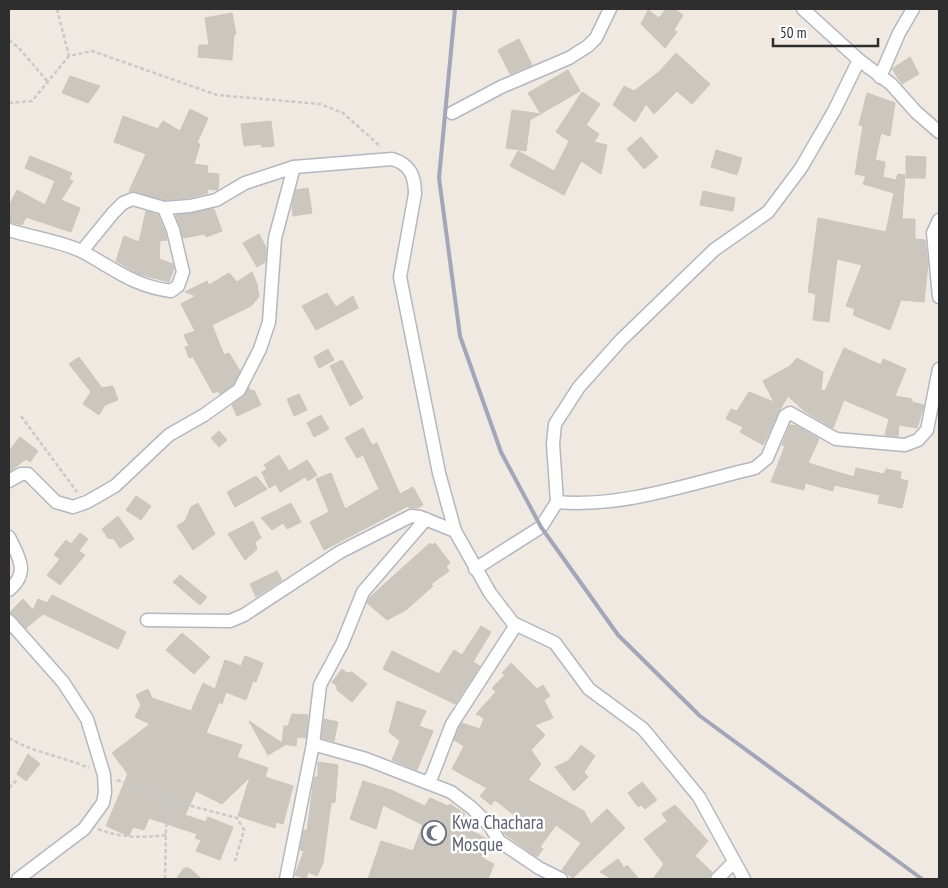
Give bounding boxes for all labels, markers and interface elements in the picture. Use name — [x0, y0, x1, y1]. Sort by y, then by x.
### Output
scale bar — [773, 15, 878, 47]
text: 50 m — [780, 23, 806, 42]
place label: Kwa Chachara Mosque — [452, 810, 544, 856]
mosque icon: Kwa Chachara Mosque — [421, 820, 447, 846]

